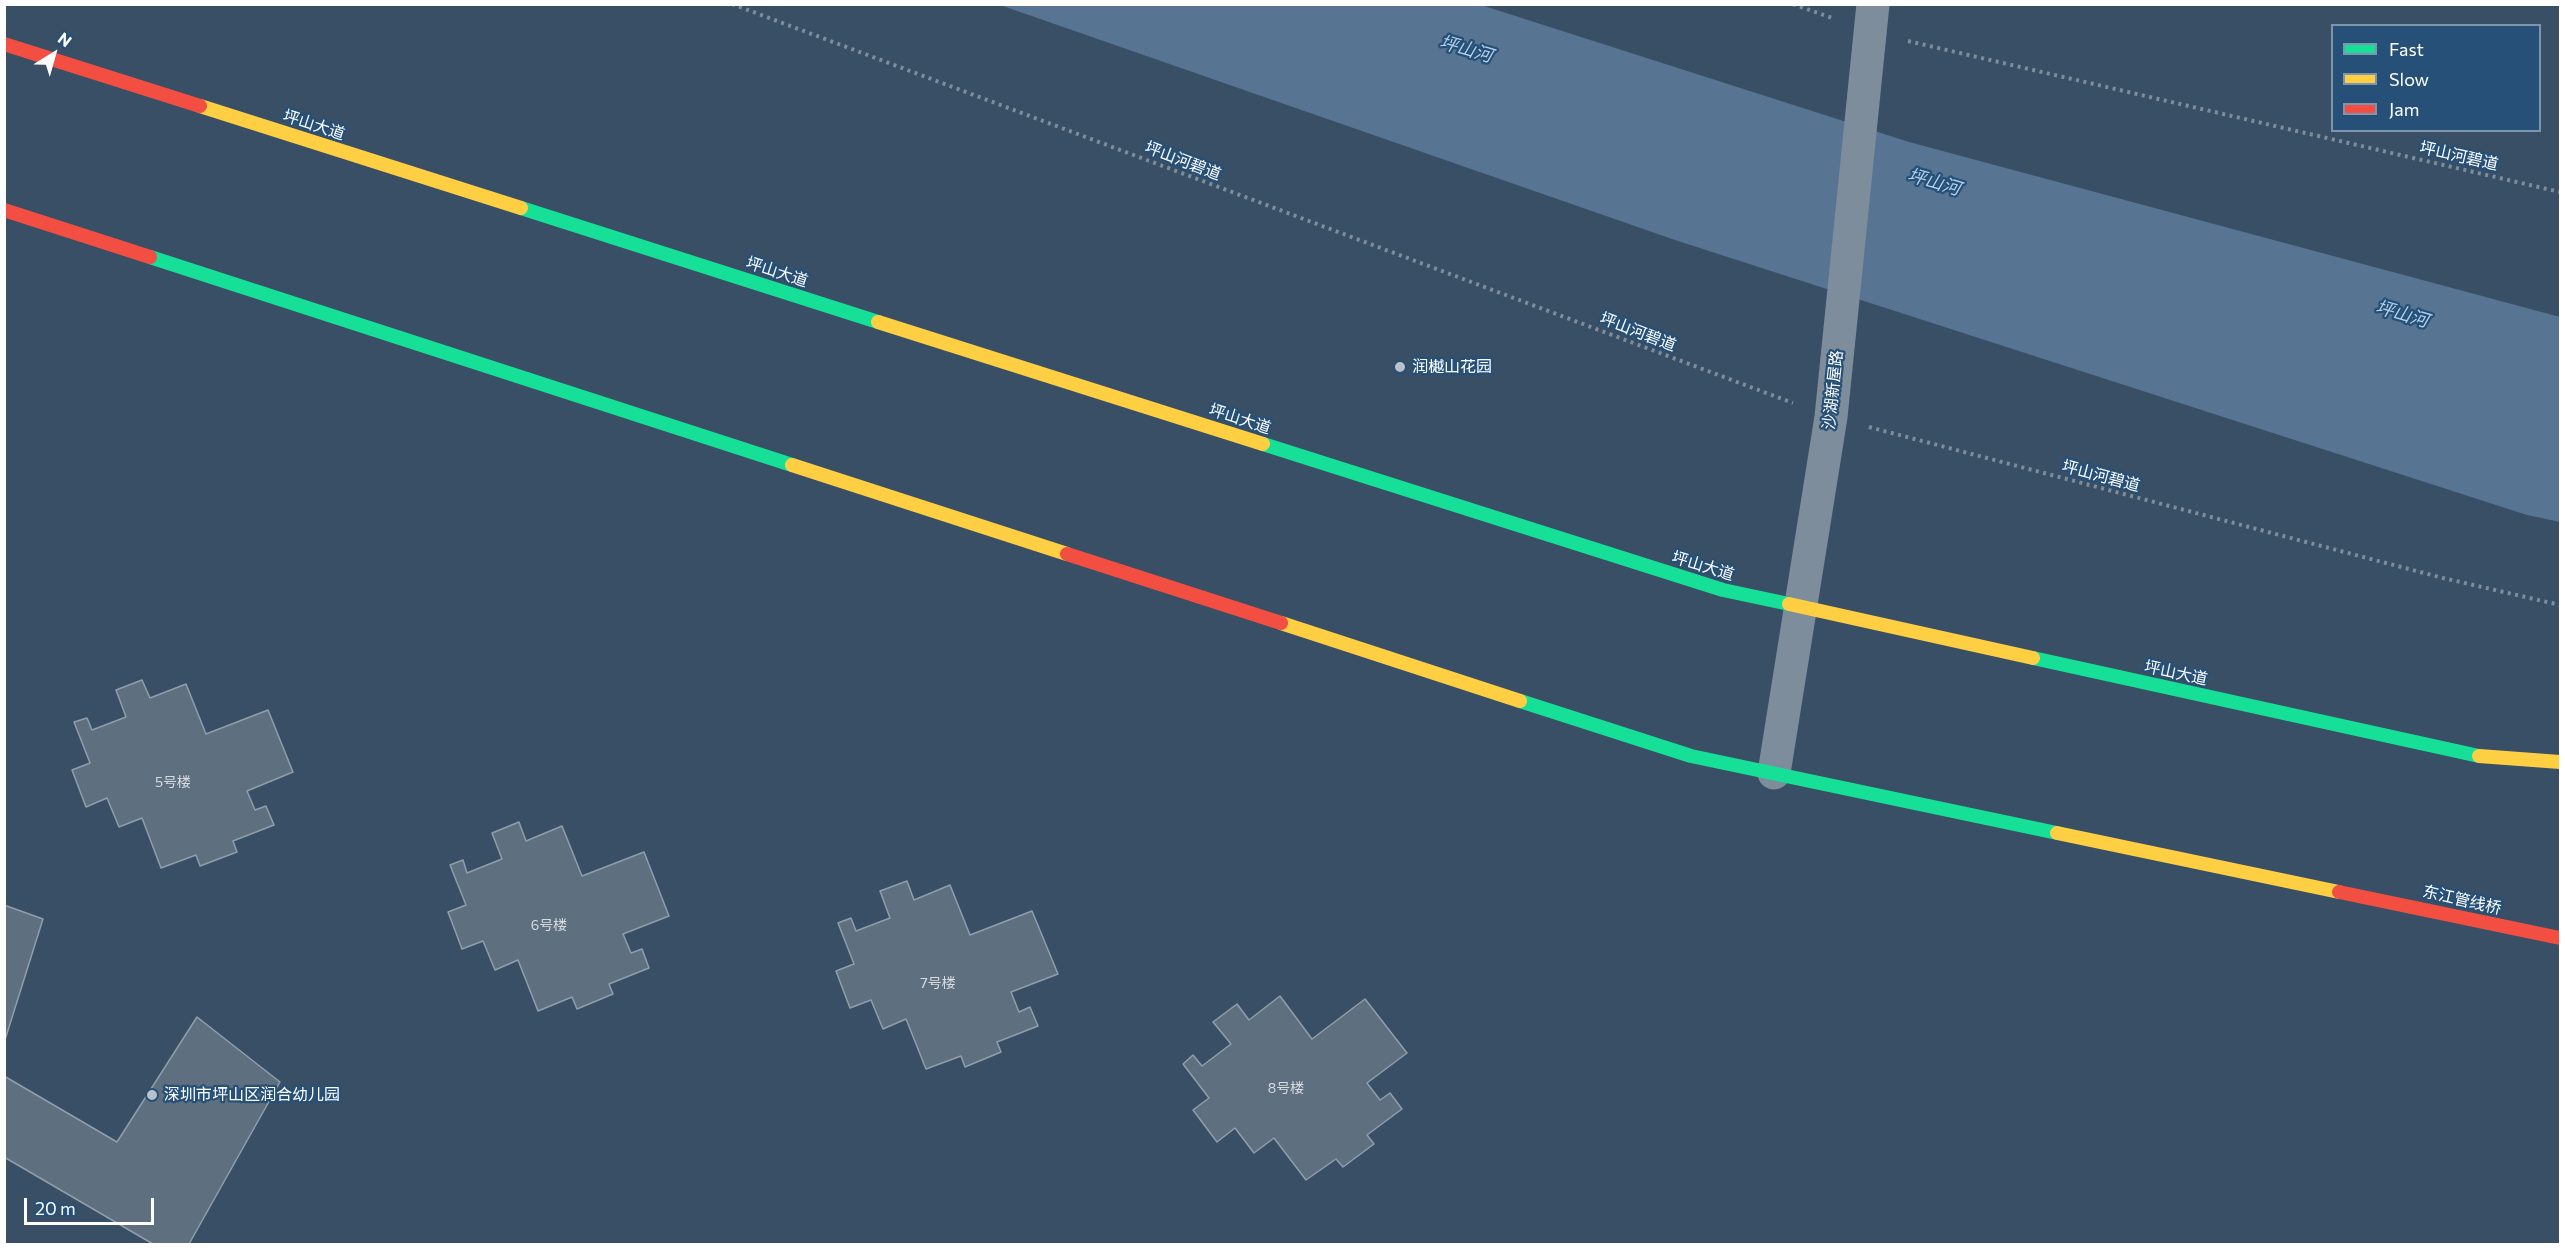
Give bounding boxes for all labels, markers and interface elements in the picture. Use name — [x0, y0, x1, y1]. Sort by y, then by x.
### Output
north arrow — [24, 24, 84, 84]
legend — [2331, 24, 2541, 132]
text: N — [55, 28, 76, 50]
water label: 坪山河 — [1437, 31, 1495, 67]
text: Fast — [2389, 38, 2424, 60]
text: Slow — [2389, 68, 2429, 90]
text: Jam — [2389, 98, 2419, 120]
street label: 坪山大道 — [281, 106, 347, 144]
street label: 坪山河碧道 — [1142, 138, 1224, 184]
street label: 坪山河碧道 — [2418, 138, 2500, 174]
water label: 坪山河 — [1905, 164, 1963, 200]
street label: 坪山大道 — [744, 253, 810, 291]
water label: 坪山河 — [2373, 296, 2431, 332]
street label: 坪山河碧道 — [1597, 309, 1679, 355]
street label: 沙湖新屋路 — [1819, 349, 1847, 431]
place label: 润樾山花园 — [1412, 357, 1492, 377]
marker: 润樾山花园 — [1393, 360, 1407, 374]
street label: 坪山大道 — [1207, 400, 1273, 438]
street label: 坪山河碧道 — [2060, 456, 2142, 496]
street label: 坪山大道 — [1670, 547, 1736, 585]
street label: 坪山大道 — [2143, 657, 2209, 689]
house number: 5号楼 — [155, 774, 191, 790]
street label: 东江管线桥 — [2421, 882, 2503, 918]
house number: 6号楼 — [531, 917, 567, 933]
house number: 7号楼 — [920, 975, 956, 991]
house number: 8号楼 — [1268, 1080, 1304, 1096]
place label: 深圳市坪山区润合幼儿园 — [164, 1085, 340, 1105]
marker: 深圳市坪山区润合幼儿园 — [145, 1088, 159, 1102]
scale bar — [27, 1186, 158, 1224]
text: 20 m — [35, 1197, 76, 1219]

